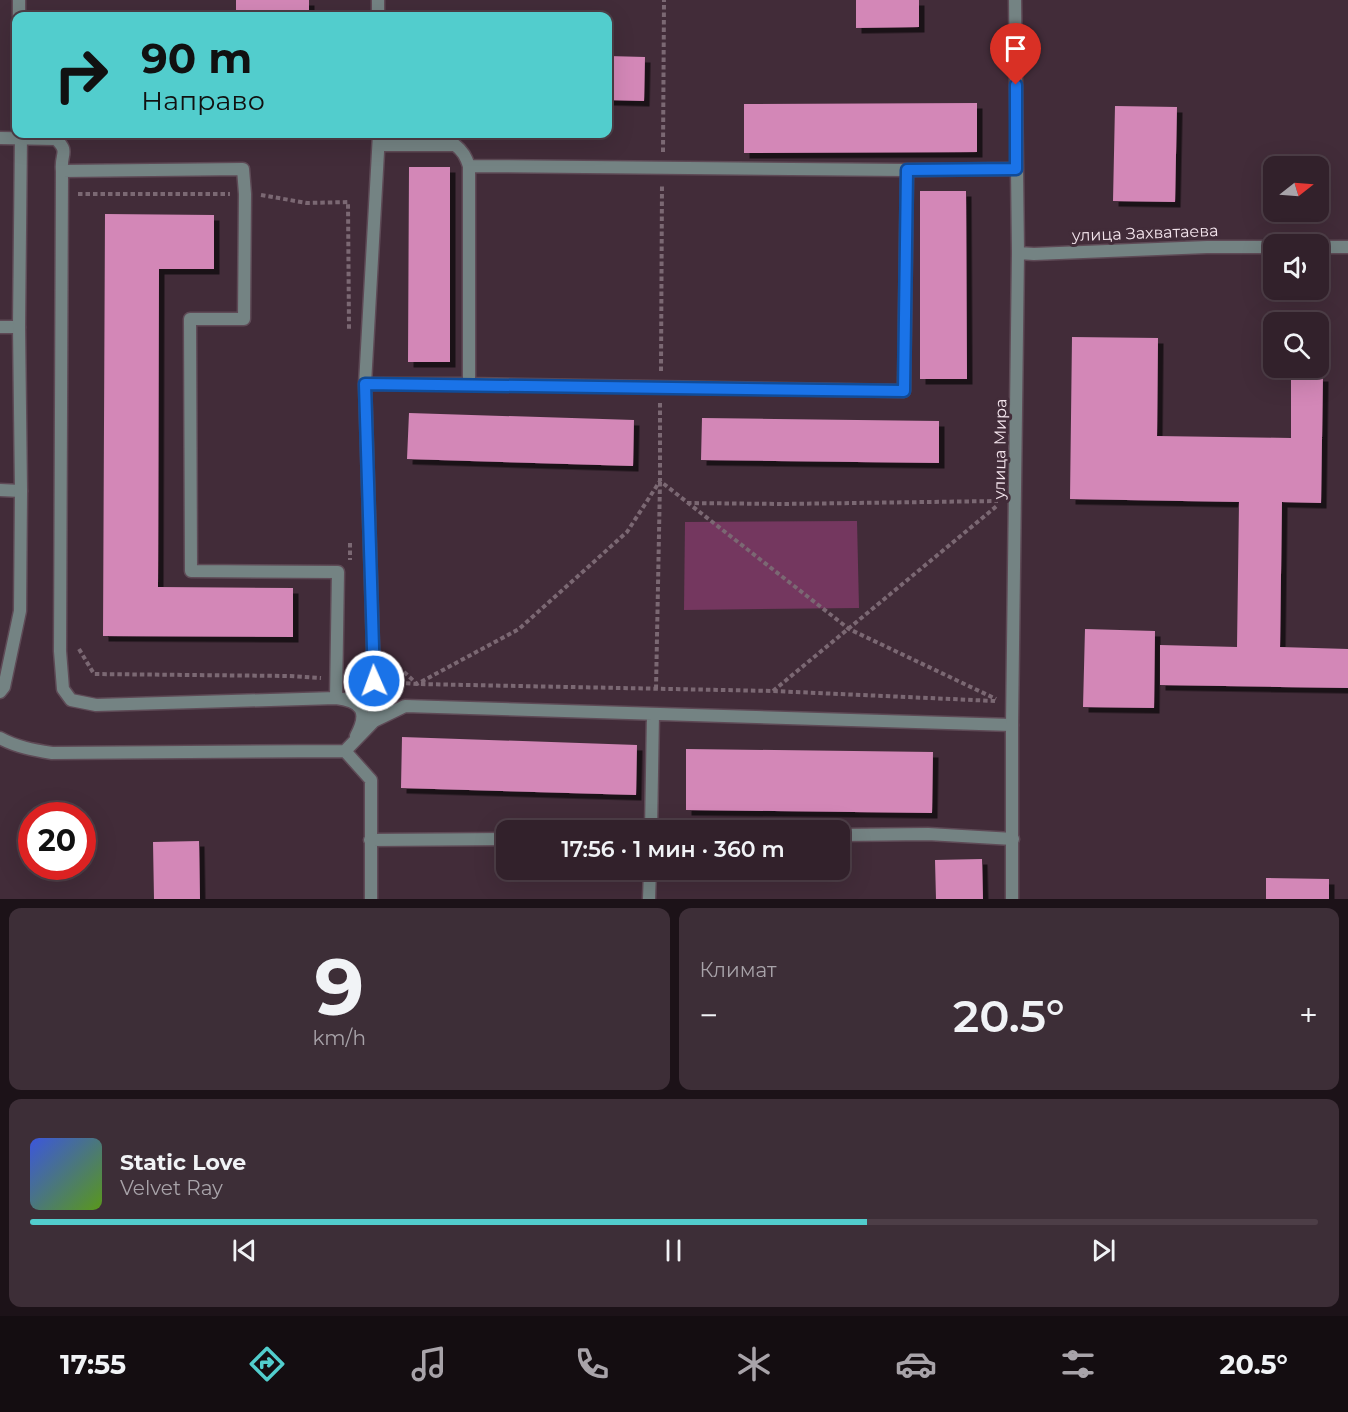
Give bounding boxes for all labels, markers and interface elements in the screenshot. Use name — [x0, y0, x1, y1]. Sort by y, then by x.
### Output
pin — [990, 23, 1041, 85]
text: 90 m — [141, 32, 252, 84]
icon: arrive — [999, 32, 1032, 65]
icon: right — [42, 36, 120, 114]
text: Направо — [141, 84, 265, 117]
north arrow — [1263, 156, 1329, 222]
map controls — [1263, 156, 1329, 378]
street label: улица Захватаева — [1070, 221, 1219, 245]
button: sound — [1263, 234, 1329, 300]
button: search — [1263, 312, 1329, 378]
street label: улица Мира — [990, 398, 1010, 501]
position arrow — [342, 649, 406, 713]
speed limit sign: 20 — [18, 802, 96, 880]
text: 17:56 · 1 мин · 360 m — [561, 836, 785, 863]
text: 9 — [314, 939, 364, 1035]
text: Климат — [700, 958, 777, 982]
text: 20.5° — [953, 988, 1065, 1043]
text: − — [700, 995, 718, 1035]
text: + — [1299, 995, 1318, 1035]
text: km/h — [313, 1026, 366, 1050]
text: Static Love — [120, 1149, 246, 1176]
text: Velvet Ray — [120, 1176, 223, 1200]
icon: previous — [228, 1234, 261, 1267]
icon: pause — [657, 1234, 690, 1267]
icon: next — [1087, 1234, 1120, 1267]
icon: directions — [246, 1343, 288, 1385]
icon: music — [408, 1343, 450, 1385]
icon: phone — [571, 1343, 613, 1385]
icon: climate — [733, 1343, 775, 1385]
icon: car — [895, 1343, 937, 1385]
icon: filters — [1057, 1343, 1099, 1385]
text: 17:55 — [60, 1348, 126, 1381]
text: 20.5° — [1220, 1348, 1288, 1381]

